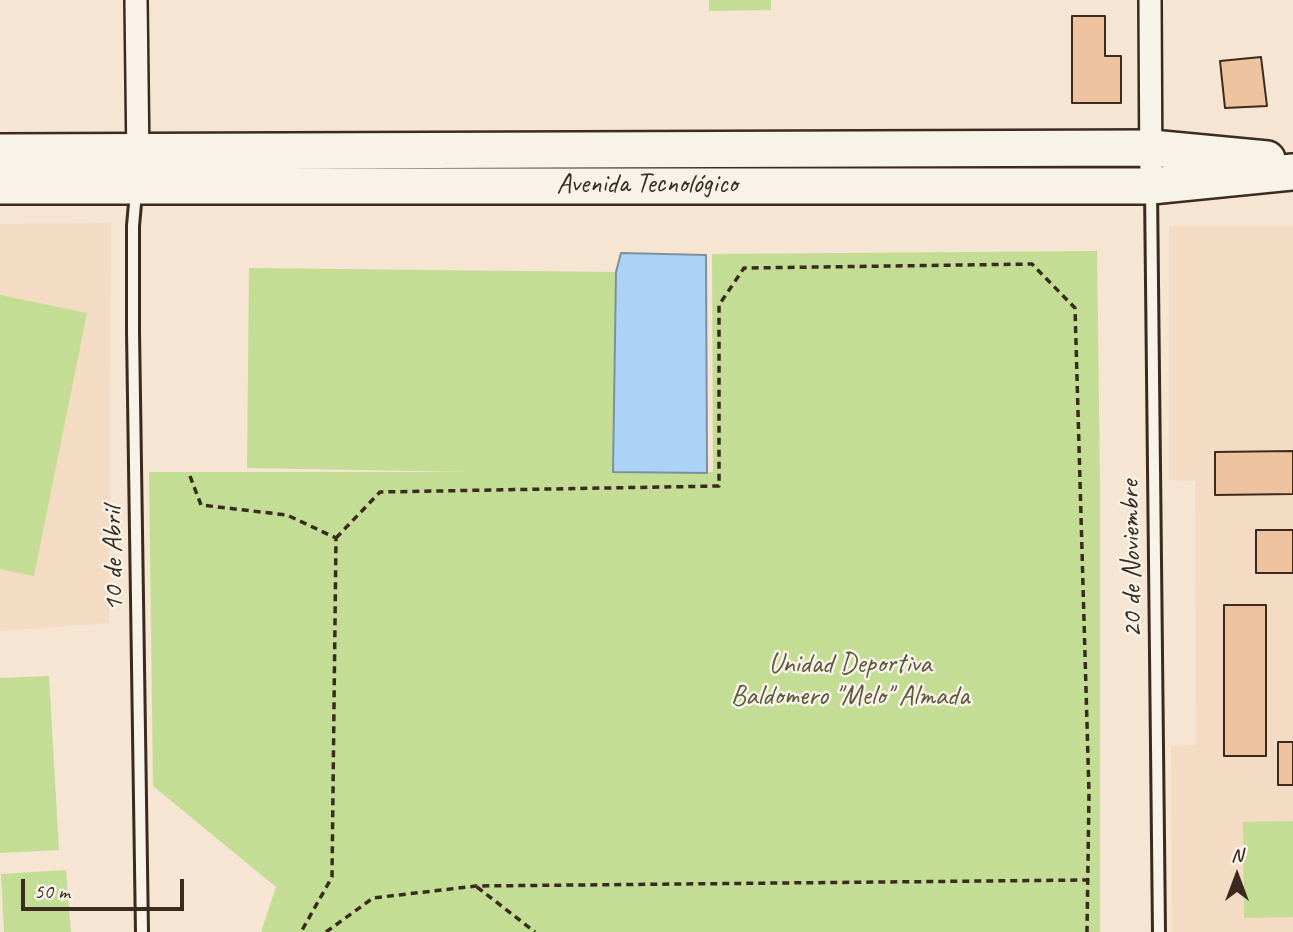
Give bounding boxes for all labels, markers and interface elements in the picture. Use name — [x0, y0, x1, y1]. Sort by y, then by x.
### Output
street label: Avenida Tecnológico — [557, 168, 737, 202]
street label: 20 de Noviembre — [1114, 480, 1150, 638]
street label: 10 de Abril — [96, 506, 132, 612]
park label: Unidad Deportiva Baldomero "Melo" Almada — [731, 648, 969, 714]
north arrow — [1202, 841, 1272, 911]
text: N — [1231, 843, 1243, 867]
scale bar — [24, 866, 187, 910]
text: 50 m — [34, 878, 70, 904]

